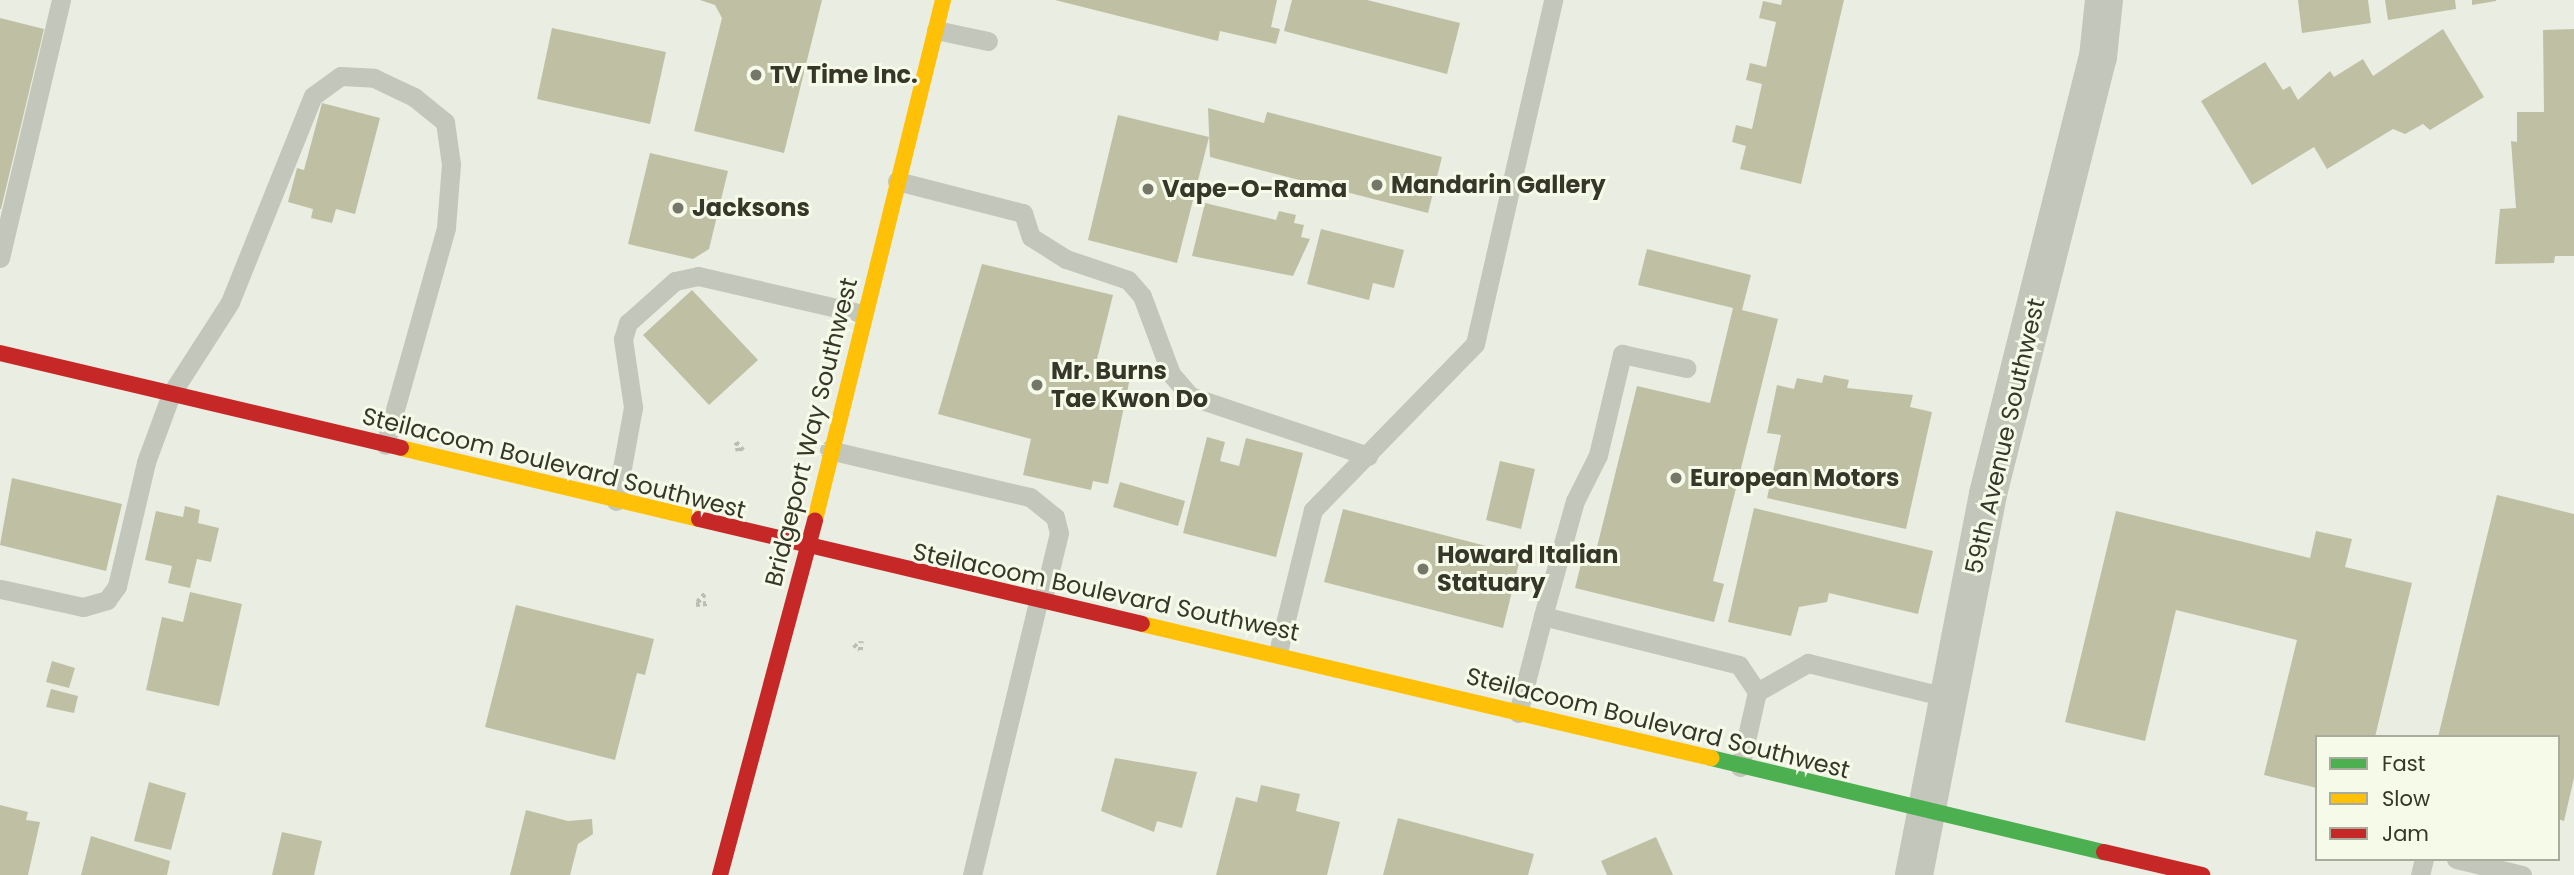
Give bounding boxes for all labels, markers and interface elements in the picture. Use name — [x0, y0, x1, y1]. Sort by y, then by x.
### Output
place label: TV Time Inc. — [770, 61, 918, 89]
marker: TV Time Inc. — [748, 67, 764, 83]
place label: Mandarin Gallery — [1391, 171, 1606, 199]
place label: Vape-O-Rama — [1162, 175, 1347, 203]
marker: Mandarin Gallery — [1369, 177, 1385, 193]
marker: Vape-O-Rama — [1140, 181, 1156, 197]
place label: Jacksons — [692, 194, 810, 222]
marker: Jacksons — [670, 200, 686, 216]
street label: Bridgeport Way Southwest — [759, 275, 863, 589]
street label: 59th Avenue Southwest — [1959, 295, 2051, 577]
place label: Mr. Burns Tae Kwon Do — [1051, 357, 1208, 413]
marker: Mr. Burns Tae Kwon Do — [1029, 377, 1045, 393]
street label: Steilacoom Boulevard Southwest — [359, 401, 749, 525]
place label: European Motors — [1690, 464, 1899, 492]
marker: European Motors — [1668, 470, 1684, 486]
street label: Steilacoom Boulevard Southwest — [910, 537, 1302, 647]
place label: Howard Italian Statuary — [1437, 541, 1618, 597]
marker: Howard Italian Statuary — [1415, 561, 1431, 577]
street label: Steilacoom Boulevard Southwest — [1463, 661, 1853, 785]
legend — [2315, 735, 2560, 861]
text: Fast — [2382, 749, 2425, 778]
text: Slow — [2382, 784, 2430, 813]
text: Jam — [2382, 819, 2429, 848]

